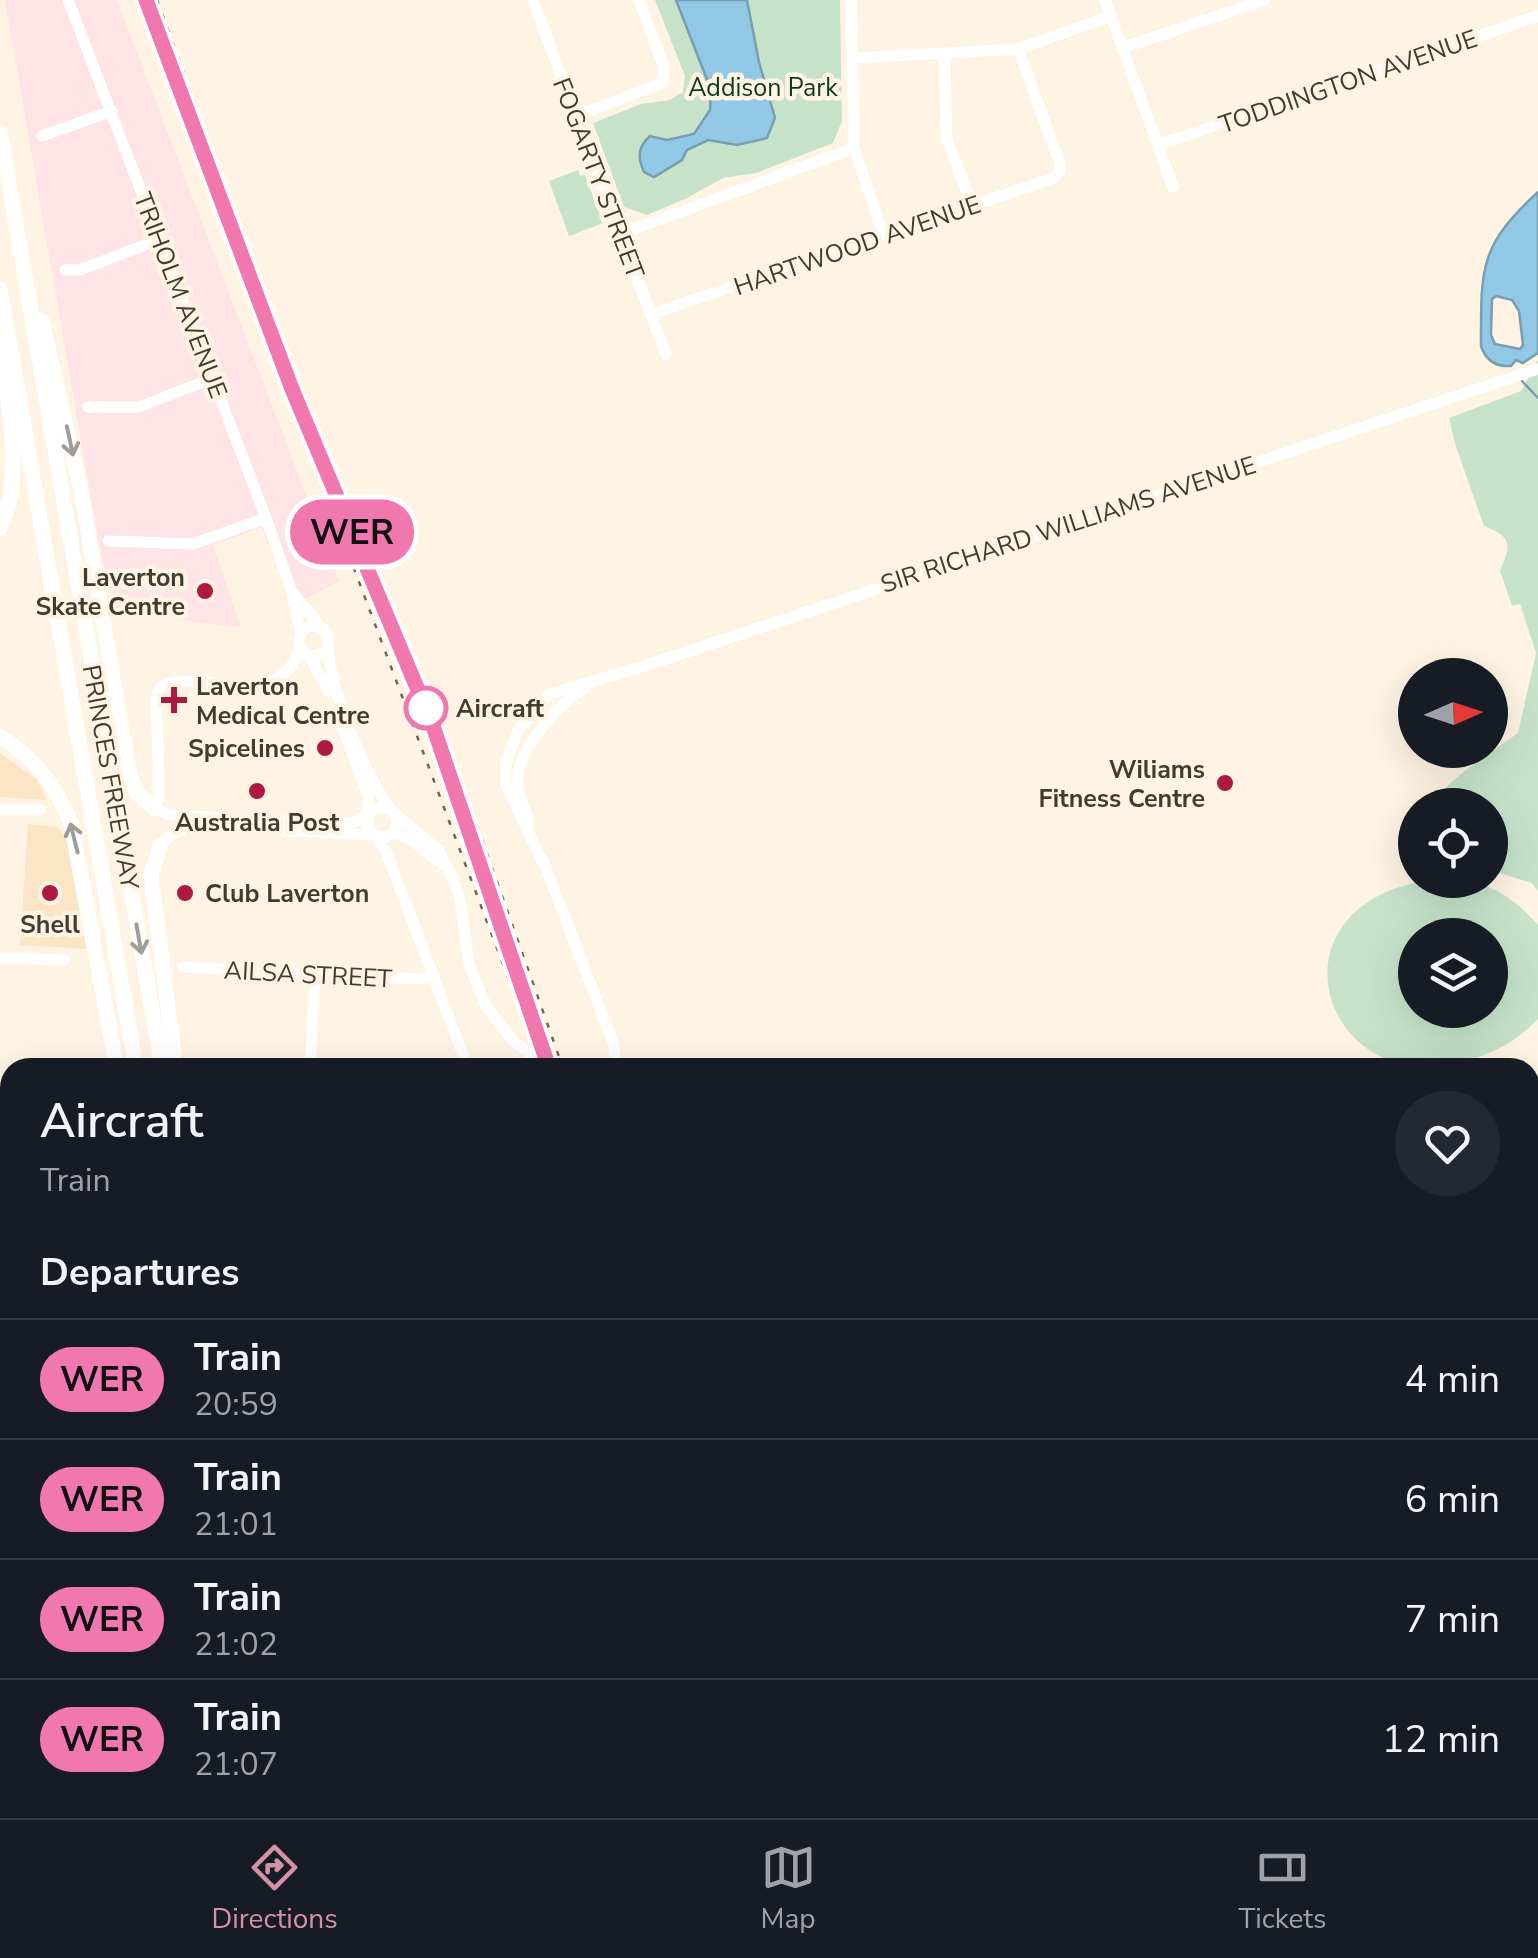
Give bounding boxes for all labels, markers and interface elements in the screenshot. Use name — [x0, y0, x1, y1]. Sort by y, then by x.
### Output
street label: TODDINGTON AVENUE — [1215, 22, 1482, 142]
park label: Addison Park — [688, 71, 838, 105]
street label: FOGARTY STREET — [544, 73, 652, 284]
street label: TRIHOLM AVENUE — [125, 188, 235, 403]
street label: HARTWOOD AVENUE — [729, 188, 985, 304]
one-way arrow — [62, 424, 81, 456]
street label: SIR RICHARD WILLIAMS AVENUE — [876, 448, 1260, 602]
line badge: WER — [294, 500, 410, 564]
text: WER — [310, 509, 394, 556]
place label: Laverton Skate Centre — [35, 561, 185, 624]
marker: Laverton Skate Centre — [194, 580, 216, 602]
north arrow — [1398, 658, 1508, 768]
map controls — [1398, 658, 1508, 1028]
street label: PRINCES FREEWAY — [74, 662, 147, 893]
place label: Laverton Medical Centre — [196, 670, 370, 733]
marker: Laverton Medical Centre — [161, 687, 187, 713]
marker: Aircraft — [405, 687, 447, 729]
place label: Aircraft — [456, 692, 544, 726]
place label: Spicelines — [188, 732, 305, 766]
marker: Spicelines — [314, 737, 336, 759]
place label: Wiliams Fitness Centre — [1039, 753, 1205, 816]
marker: Wiliams Fitness Centre — [1214, 772, 1236, 794]
marker: Australia Post — [246, 780, 268, 802]
button: locate — [1398, 788, 1508, 898]
place label: Australia Post — [175, 806, 340, 840]
one-way arrow — [64, 823, 82, 855]
place label: Club Laverton — [205, 877, 369, 911]
marker: Shell — [39, 882, 61, 904]
marker: Club Laverton — [174, 882, 196, 904]
place label: Shell — [20, 908, 80, 942]
button: layers — [1398, 918, 1508, 1028]
one-way arrow — [130, 922, 149, 955]
street label: AILSA STREET — [223, 954, 393, 996]
text: Aircraft — [40, 1088, 203, 1154]
button: heart — [1395, 1091, 1500, 1196]
text: Train — [40, 1159, 111, 1202]
text: Departures — [40, 1247, 239, 1298]
text: Train — [194, 1332, 282, 1383]
text: 4 min — [1405, 1354, 1500, 1405]
text: WER — [60, 1356, 144, 1403]
text: 20:59 — [194, 1383, 278, 1426]
text: Train — [194, 1452, 282, 1503]
text: 6 min — [1405, 1474, 1500, 1525]
text: WER — [60, 1476, 144, 1523]
text: 21:01 — [194, 1503, 278, 1546]
text: Train — [194, 1572, 282, 1623]
text: 7 min — [1405, 1594, 1500, 1645]
text: WER — [60, 1596, 144, 1643]
text: 21:02 — [194, 1623, 278, 1666]
text: Train — [194, 1692, 282, 1743]
text: 12 min — [1382, 1714, 1500, 1765]
text: WER — [60, 1716, 144, 1763]
text: 21:07 — [194, 1743, 278, 1786]
tab: Directions — [211, 1840, 338, 1938]
tab: Map — [761, 1840, 816, 1938]
tab: Tickets — [1238, 1840, 1327, 1938]

